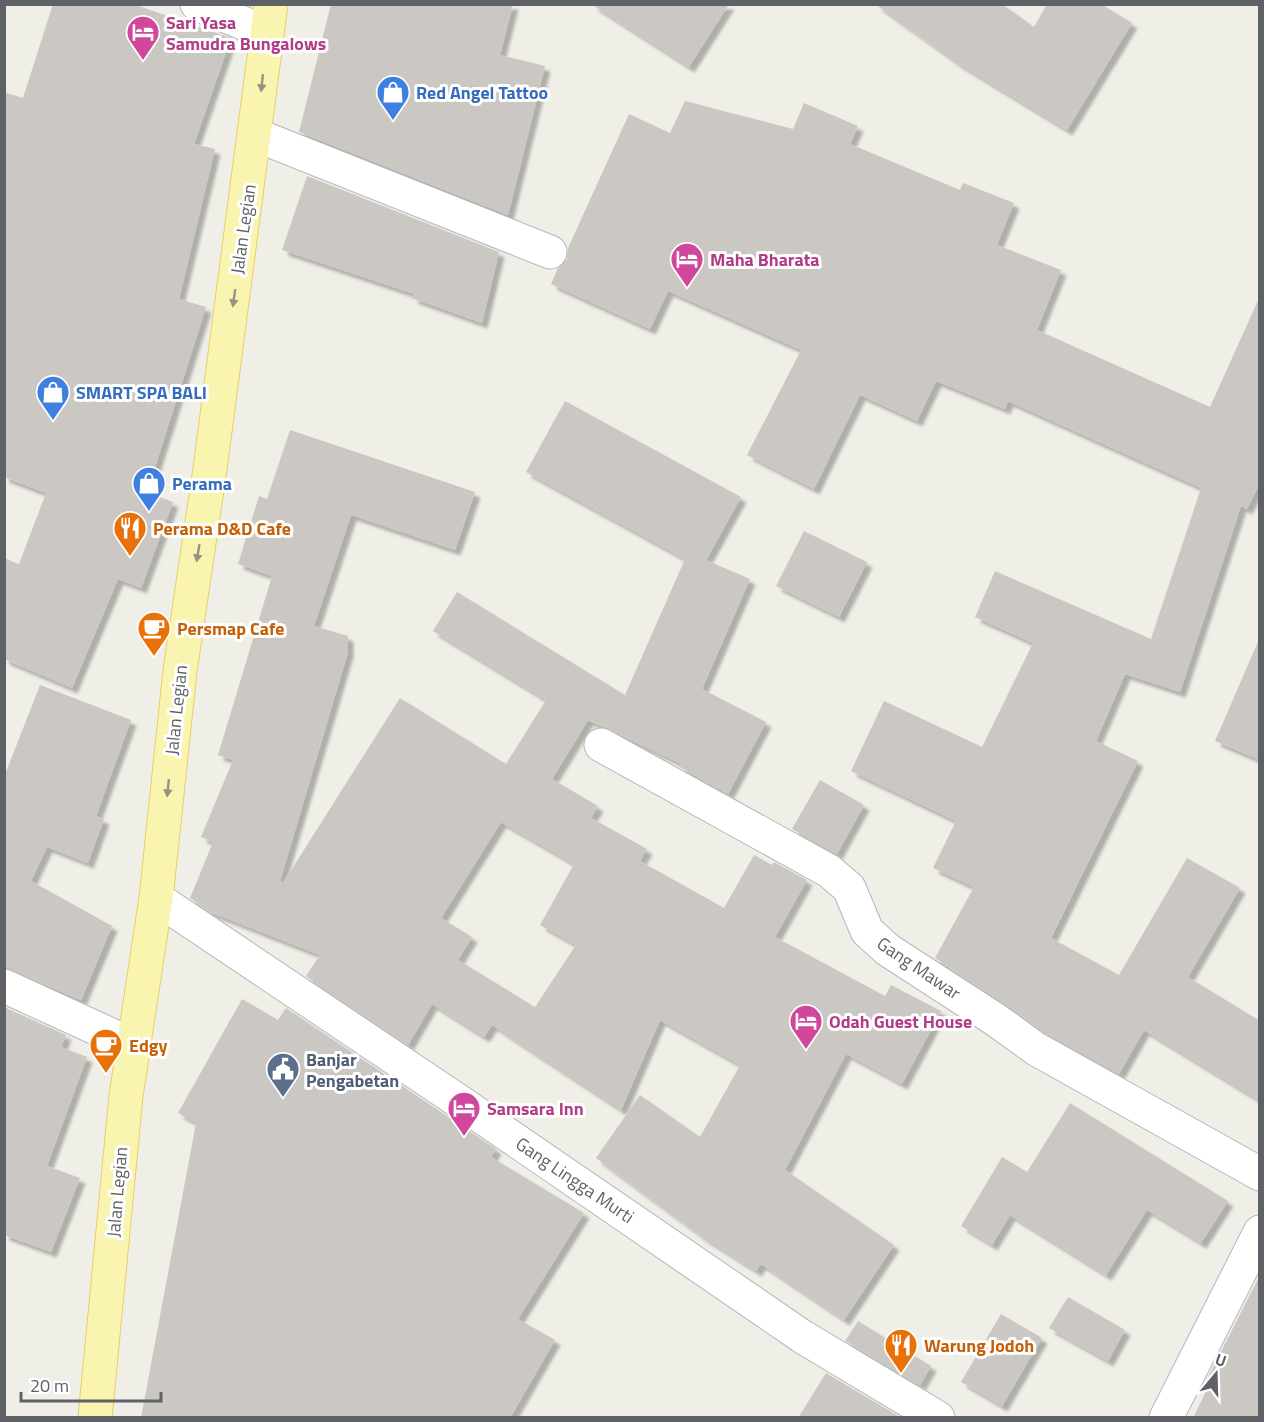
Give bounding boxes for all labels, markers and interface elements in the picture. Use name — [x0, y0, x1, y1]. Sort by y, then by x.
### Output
place label: Sari Yasa Samudra Bungalows — [166, 9, 326, 57]
hotel icon: Sari Yasa Samudra Bungalows — [125, 14, 161, 61]
one-way arrow — [257, 74, 267, 93]
shop icon: Red Angel Tattoo — [375, 74, 411, 121]
place label: Red Angel Tattoo — [416, 79, 548, 106]
street label: Jalan Legian — [223, 182, 263, 276]
hotel icon: Maha Bharata — [669, 241, 705, 288]
place label: Maha Bharata — [710, 246, 820, 273]
one-way arrow — [229, 288, 238, 307]
shop icon: SMART SPA BALI — [35, 374, 71, 421]
place label: SMART SPA BALI — [76, 379, 207, 406]
shop icon: Perama — [131, 465, 167, 512]
place label: Perama — [172, 470, 232, 497]
restaurant icon: Perama D&D Cafe — [112, 510, 148, 557]
place label: Perama D&D Cafe — [153, 515, 291, 542]
one-way arrow — [193, 544, 202, 563]
cafe icon: Persmap Cafe — [136, 610, 172, 657]
place label: Persmap Cafe — [177, 615, 285, 642]
street label: Jalan Legian — [158, 664, 194, 756]
one-way arrow — [163, 779, 173, 798]
street label: Gang Mawar — [872, 930, 966, 1006]
hotel icon: Odah Guest House — [788, 1003, 824, 1050]
place label: Odah Guest House — [829, 1008, 972, 1035]
cafe icon: Edgy — [88, 1027, 124, 1074]
place label: Edgy — [129, 1032, 167, 1059]
place label: Banjar Pengabetan — [306, 1046, 399, 1094]
public building icon: Banjar Pengabetan — [265, 1051, 301, 1098]
hotel icon: Samsara Inn — [446, 1090, 482, 1137]
place label: Samsara Inn — [487, 1095, 584, 1122]
street label: Gang Lingga Murti — [510, 1130, 640, 1230]
street label: Jalan Legian — [100, 1146, 134, 1238]
restaurant icon: Warung Jodoh — [883, 1327, 919, 1374]
place label: Warung Jodoh — [924, 1332, 1034, 1359]
north arrow — [1186, 1344, 1246, 1404]
text: U — [1212, 1347, 1230, 1373]
scale bar — [21, 1365, 160, 1403]
text: 20 m — [30, 1372, 69, 1399]

